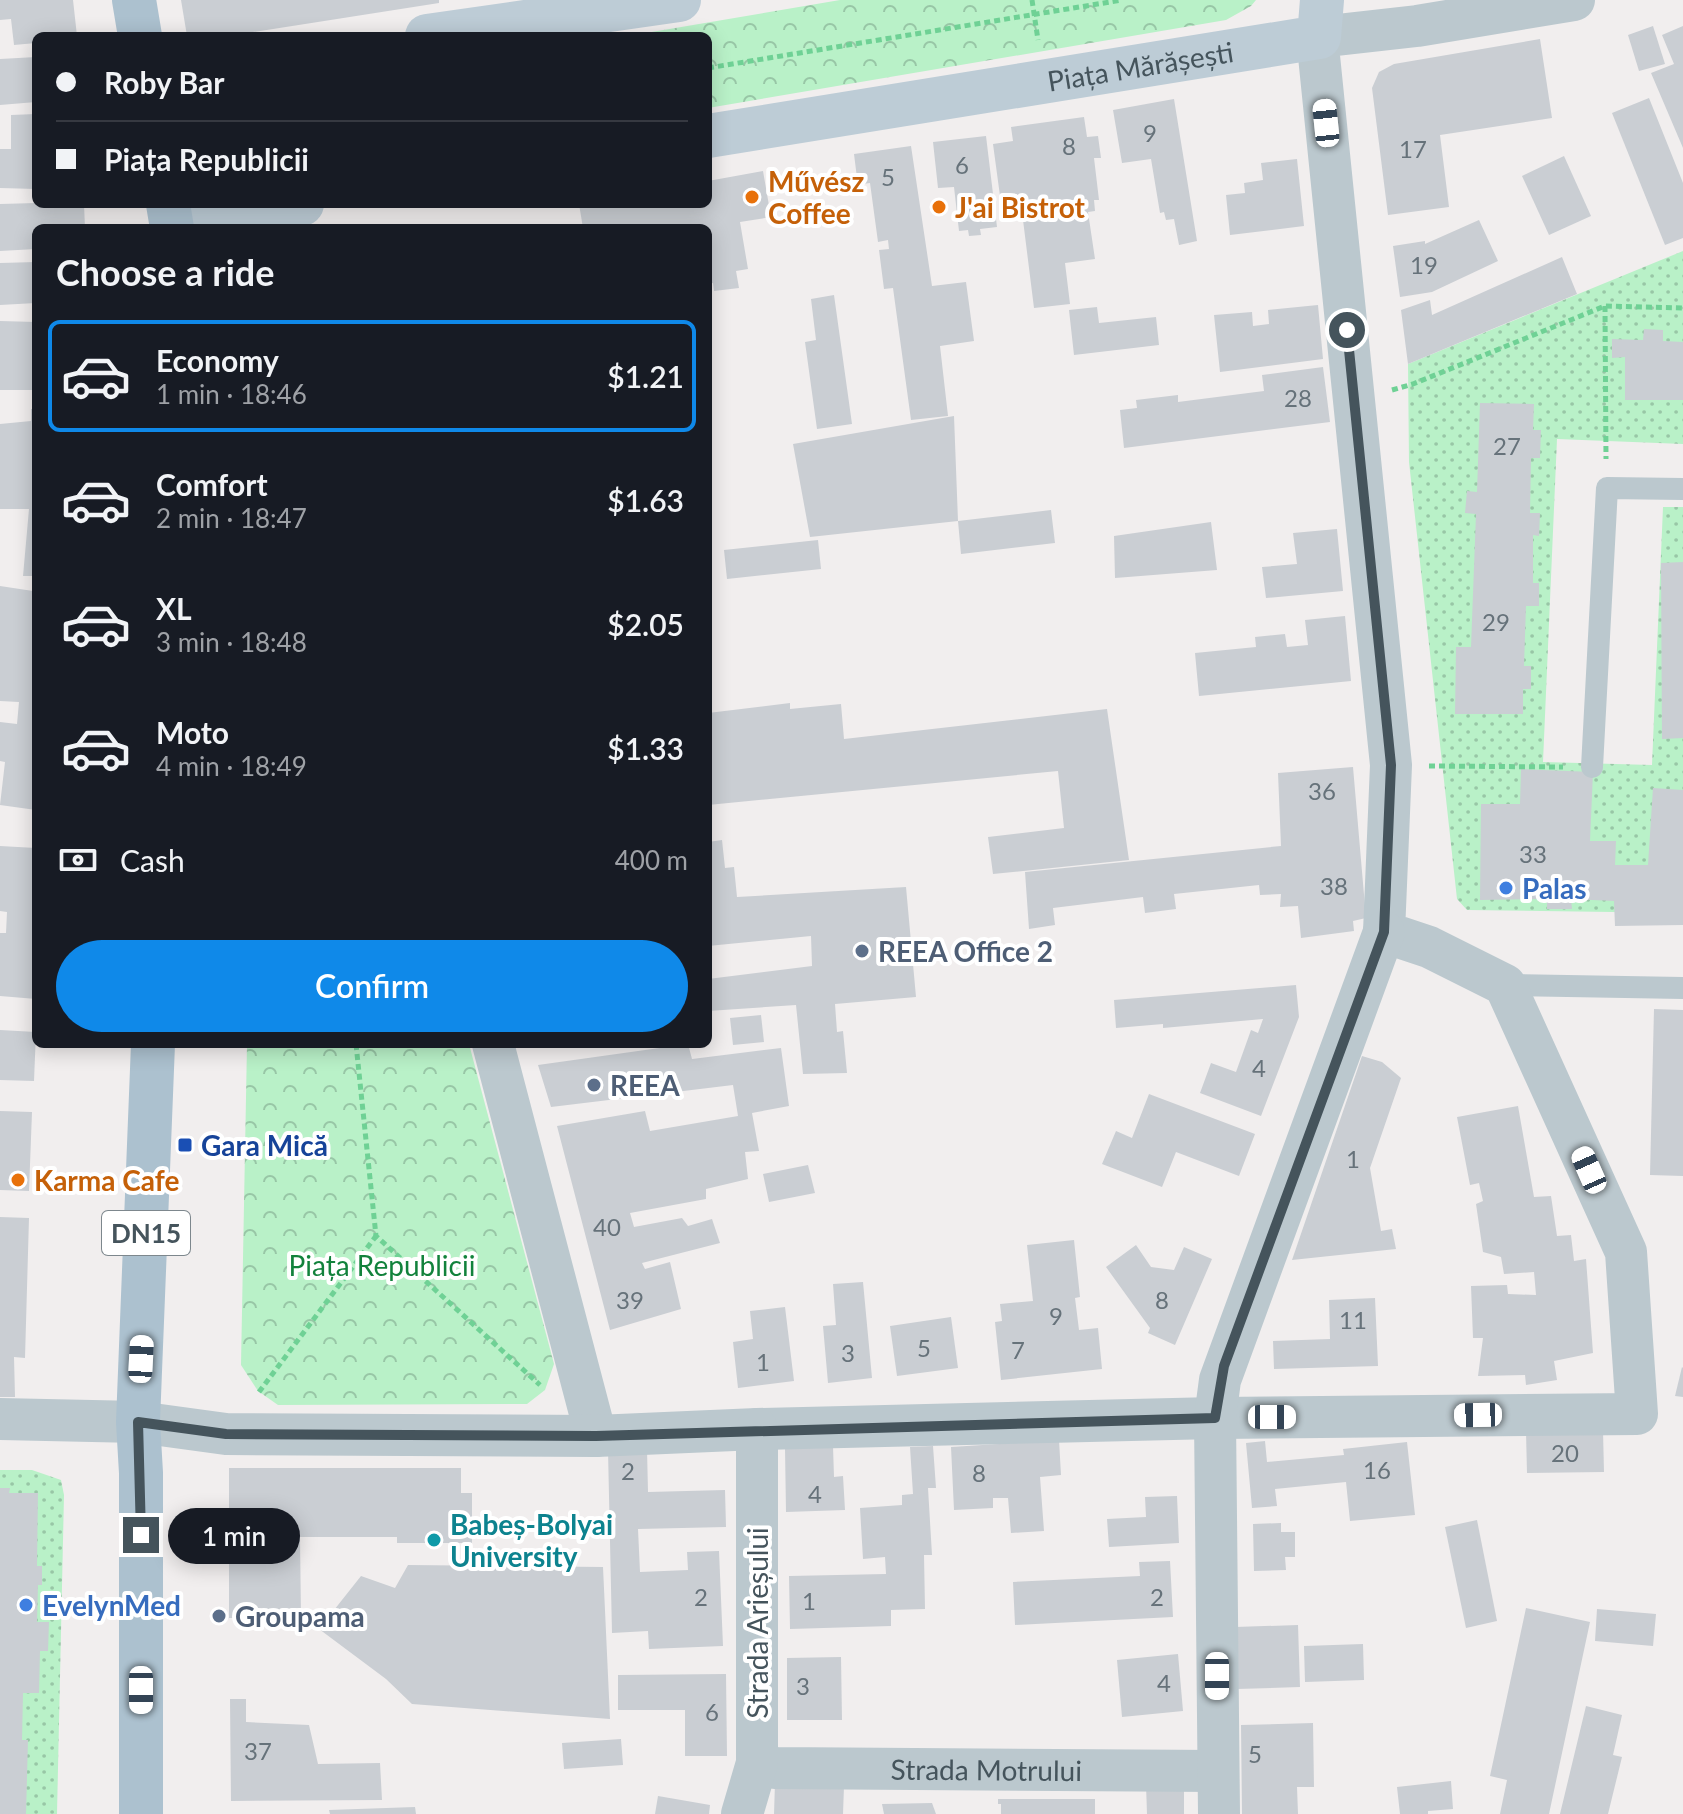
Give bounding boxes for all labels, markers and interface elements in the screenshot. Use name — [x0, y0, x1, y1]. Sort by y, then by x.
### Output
street label: Piața Mărășești — [1045, 34, 1236, 98]
text: Roby Bar — [104, 64, 224, 100]
car — [1312, 98, 1340, 148]
house number: 9 — [1143, 118, 1157, 147]
house number: 8 — [1062, 131, 1076, 160]
house number: 17 — [1399, 134, 1427, 163]
text: Piața Republicii — [104, 141, 309, 177]
house number: 6 — [955, 150, 969, 179]
house number: 5 — [881, 162, 895, 191]
place label: Művész Coffee — [768, 164, 865, 230]
marker: Művész Coffee — [743, 188, 761, 206]
place label: J'ai Bistrot — [955, 190, 1086, 224]
marker: J'ai Bistrot — [930, 198, 948, 216]
text: Choose a ride — [56, 250, 275, 294]
house number: 19 — [1410, 250, 1438, 279]
route start — [1329, 312, 1365, 348]
icon: car — [60, 340, 132, 412]
text: Economy — [156, 342, 279, 378]
text: $1.21 — [607, 358, 684, 394]
text: 1 min · 18:46 — [156, 378, 307, 410]
house number: 28 — [1284, 383, 1312, 412]
house number: 27 — [1493, 431, 1521, 460]
icon: car — [60, 464, 132, 536]
text: Comfort — [156, 466, 268, 502]
text: $1.63 — [607, 482, 684, 518]
text: 2 min · 18:47 — [156, 502, 307, 534]
icon: car — [60, 588, 132, 660]
text: XL — [156, 590, 192, 626]
text: $2.05 — [607, 606, 684, 642]
house number: 29 — [1482, 607, 1510, 636]
text: 3 min · 18:48 — [156, 626, 307, 658]
icon: car — [60, 712, 132, 784]
text: Moto — [156, 714, 229, 750]
text: $1.33 — [607, 730, 684, 766]
text: 4 min · 18:49 — [156, 750, 307, 782]
house number: 36 — [1308, 776, 1336, 805]
icon: cash — [56, 838, 100, 882]
house number: 33 — [1519, 839, 1547, 868]
text: Cash — [120, 842, 185, 878]
text: 400 m — [615, 844, 688, 876]
house number: 38 — [1320, 871, 1348, 900]
place label: Palas — [1522, 871, 1587, 905]
marker: Palas — [1497, 879, 1515, 897]
place label: REEA Office 2 — [878, 934, 1053, 968]
button: Confirm — [56, 940, 688, 1032]
marker: REEA Office 2 — [853, 942, 871, 960]
house number: 4 — [1252, 1053, 1266, 1082]
place label: REEA — [610, 1068, 680, 1102]
marker: REEA — [585, 1076, 603, 1094]
place label: Gara Mică — [201, 1128, 328, 1162]
marker: Gara Mică — [176, 1136, 194, 1154]
car — [1568, 1143, 1610, 1197]
house number: 1 — [1346, 1144, 1360, 1173]
place label: Karma Cafe — [34, 1163, 179, 1197]
marker: Karma Cafe — [9, 1171, 27, 1189]
road number: DN15 — [102, 1211, 190, 1255]
house number: 40 — [593, 1212, 621, 1241]
park label: Piața Republicii — [289, 1248, 475, 1282]
house number: 39 — [616, 1285, 644, 1314]
house number: 8 — [1155, 1285, 1169, 1314]
house number: 9 — [1049, 1301, 1063, 1330]
house number: 11 — [1339, 1305, 1367, 1334]
house number: 5 — [917, 1333, 931, 1362]
car — [128, 1334, 154, 1384]
house number: 7 — [1011, 1335, 1025, 1364]
house number: 3 — [841, 1338, 855, 1367]
house number: 1 — [756, 1347, 770, 1376]
car — [1454, 1403, 1502, 1427]
car — [1248, 1405, 1296, 1429]
house number: 20 — [1551, 1438, 1579, 1467]
house number: 16 — [1363, 1455, 1391, 1484]
house number: 2 — [621, 1456, 635, 1485]
house number: 8 — [972, 1458, 986, 1487]
house number: 4 — [808, 1479, 822, 1508]
callout: 1 min — [169, 1507, 301, 1563]
place label: Babeș-Bolyai University — [450, 1507, 613, 1573]
route end — [123, 1517, 159, 1553]
text: 1 min — [202, 1520, 266, 1552]
street label: Strada Arieșului — [740, 1527, 774, 1719]
marker: Babeș-Bolyai University — [425, 1531, 443, 1549]
house number: 2 — [694, 1582, 708, 1611]
house number: 2 — [1150, 1582, 1164, 1611]
house number: 1 — [802, 1586, 816, 1615]
place label: EvelynMed — [42, 1588, 181, 1622]
marker: EvelynMed — [17, 1596, 35, 1614]
place label: Groupama — [235, 1599, 365, 1633]
marker: Groupama — [210, 1607, 228, 1625]
car — [1205, 1652, 1229, 1700]
car — [129, 1666, 153, 1714]
house number: 4 — [1157, 1668, 1171, 1697]
house number: 3 — [796, 1671, 810, 1700]
house number: 6 — [705, 1697, 719, 1726]
house number: 37 — [244, 1736, 272, 1765]
house number: 5 — [1248, 1739, 1262, 1768]
street label: Strada Motrului — [891, 1752, 1082, 1787]

